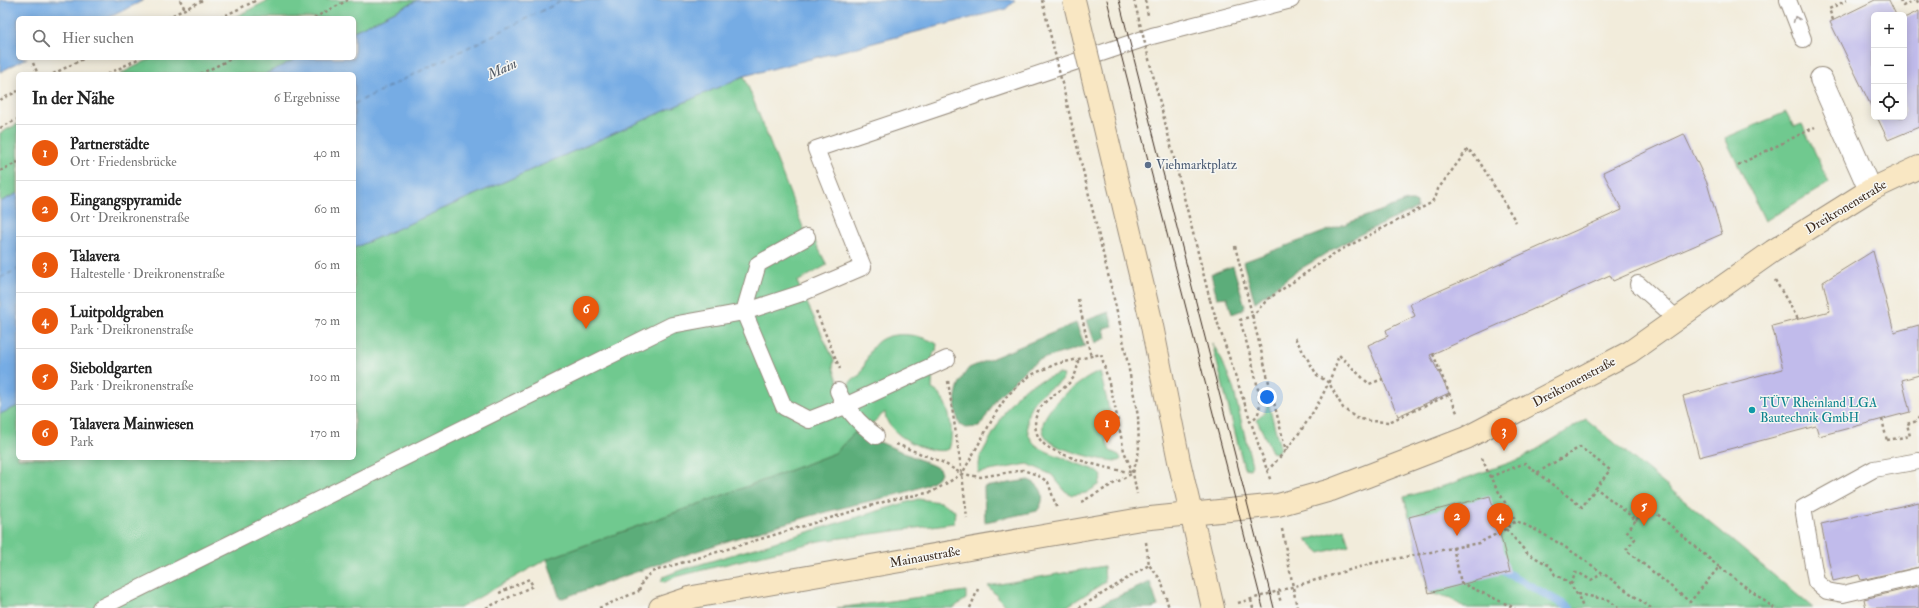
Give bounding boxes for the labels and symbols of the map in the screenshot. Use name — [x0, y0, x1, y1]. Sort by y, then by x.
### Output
one-way arrow — [1792, 16, 1800, 23]
water label: Main — [484, 55, 520, 84]
place label: Viehmarktplatz — [1156, 157, 1238, 174]
marker: Viehmarktplatz — [1143, 160, 1153, 170]
street label: Dreikronenstraße — [1803, 176, 1890, 237]
pin: 6 — [573, 296, 599, 329]
street label: Dreikronenstraße — [1530, 353, 1619, 411]
your location — [1257, 387, 1277, 407]
place label: TÜV Rheinland LGA Bautechnik GmbH — [1760, 395, 1878, 426]
marker: TÜV Rheinland LGA Bautechnik GmbH — [1747, 405, 1757, 415]
pin: 1 — [1094, 410, 1120, 443]
pin: 3 — [1491, 418, 1517, 451]
pin: 5 — [1631, 493, 1657, 526]
pin: 2 — [1444, 503, 1470, 536]
pin: 4 — [1487, 503, 1513, 536]
street label: Mainaustraße — [888, 543, 962, 571]

